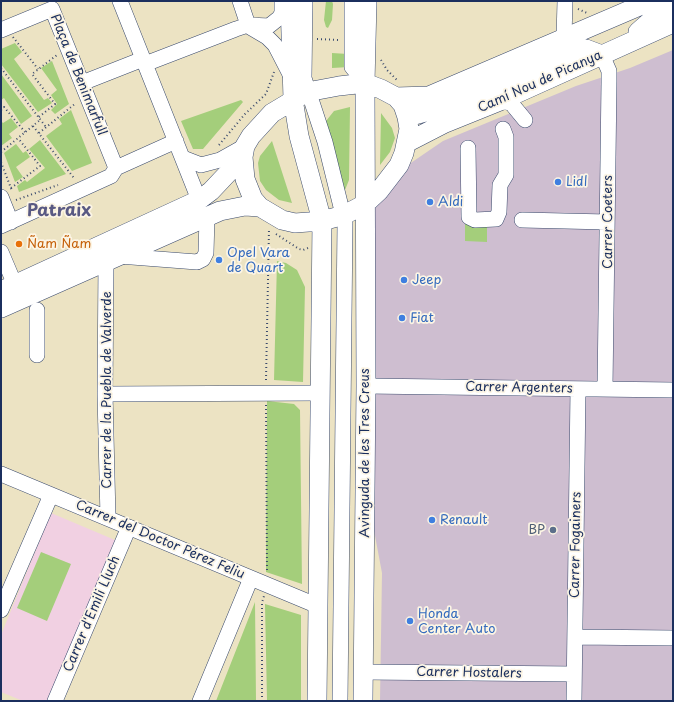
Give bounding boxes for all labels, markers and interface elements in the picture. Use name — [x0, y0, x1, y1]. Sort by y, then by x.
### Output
street label: Plaça de Benimarfull — [47, 12, 109, 138]
street label: Camí Nou de Picanya — [475, 48, 605, 116]
place label: Lidl — [566, 174, 587, 190]
street label: Carrer Coeters — [600, 175, 616, 269]
marker: Lidl — [553, 177, 563, 187]
place label: Aldi — [438, 194, 463, 210]
marker: Aldi — [425, 197, 435, 207]
district label: Patraix — [27, 201, 91, 221]
place label: Ñam Ñam — [27, 236, 91, 252]
marker: Ñam Ñam — [14, 239, 24, 249]
place label: Opel Vara de Quart — [227, 245, 290, 276]
marker: Opel Vara de Quart — [214, 255, 224, 265]
place label: Jeep — [412, 272, 441, 288]
marker: Jeep — [399, 275, 409, 285]
street label: Carrer de la Puebla de Valverde — [99, 291, 115, 489]
place label: Fiat — [410, 310, 434, 326]
marker: Fiat — [397, 313, 407, 323]
street label: Avinguda de les Tres Creus — [357, 368, 373, 538]
street label: Carrer Argenters — [465, 379, 573, 397]
street label: Carrer Fogainers — [567, 492, 585, 598]
street label: Carrer del Doctor Pérez Feliu — [73, 497, 247, 583]
place label: Renault — [440, 512, 487, 528]
marker: Renault — [427, 515, 437, 525]
place label: BP — [528, 522, 545, 538]
marker: BP — [548, 525, 558, 535]
street label: Carrer d'Emili Lluch — [60, 554, 124, 674]
place label: Honda Center Auto — [418, 606, 495, 637]
marker: Honda Center Auto — [405, 616, 415, 626]
street label: Carrer Hostalers — [416, 664, 522, 682]

